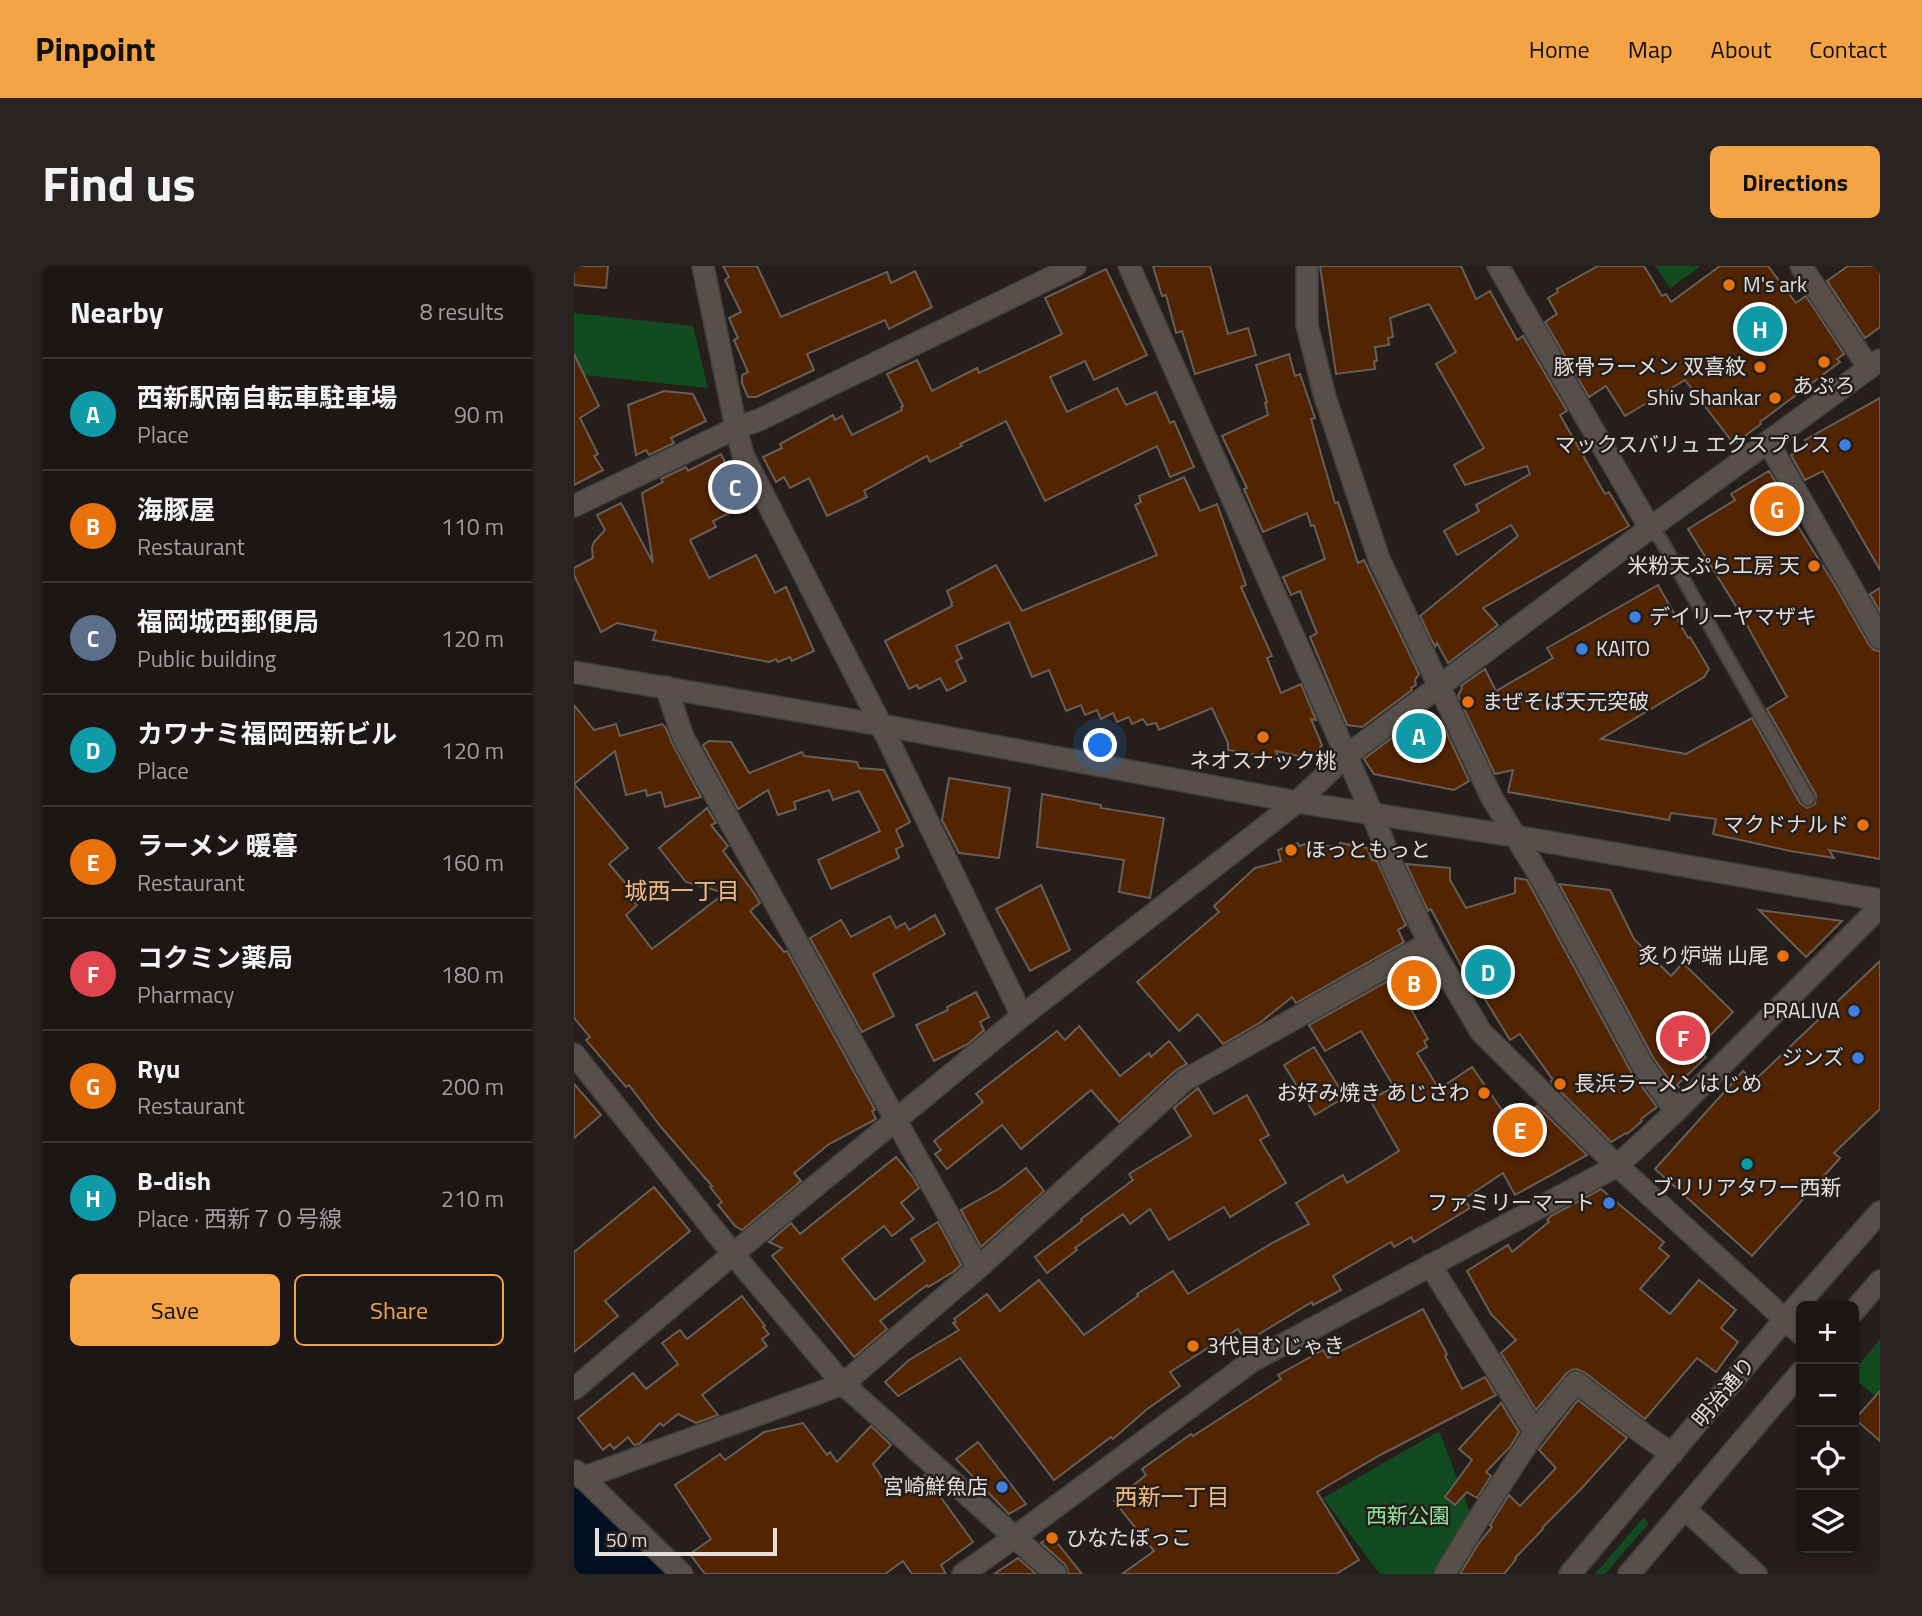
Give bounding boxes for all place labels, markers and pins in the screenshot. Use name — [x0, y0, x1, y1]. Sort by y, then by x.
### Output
place label: M's ark — [1743, 268, 1807, 300]
marker: M's ark — [1721, 277, 1737, 293]
pin: H — [1737, 303, 1783, 355]
place label: 豚骨ラーメン 双喜紋 — [1553, 350, 1746, 382]
marker: あぷろ — [1816, 354, 1832, 370]
marker: 豚骨ラーメン 双喜紋 — [1752, 359, 1768, 375]
place label: あぷろ — [1793, 369, 1856, 401]
place label: Shiv Shankar — [1647, 381, 1761, 413]
marker: Shiv Shankar — [1767, 390, 1783, 406]
place label: マックスバリュ エクスプレス — [1555, 428, 1831, 460]
marker: マックスバリュ エクスプレス — [1837, 437, 1853, 453]
pin: C — [712, 461, 758, 513]
pin: G — [1754, 483, 1800, 535]
place label: 米粉天ぷら工房 天 — [1627, 549, 1800, 581]
marker: 米粉天ぷら工房 天 — [1806, 558, 1822, 574]
place label: デイリーヤマザキ — [1649, 600, 1817, 632]
marker: デイリーヤマザキ — [1627, 609, 1643, 625]
place label: KAITO — [1596, 632, 1650, 664]
marker: KAITO — [1574, 641, 1590, 657]
place label: まぜそば天元突破 — [1482, 685, 1649, 717]
marker: まぜそば天元突破 — [1460, 694, 1476, 710]
pin: A — [1396, 710, 1442, 762]
marker: ネオスナック桃 — [1255, 729, 1271, 745]
place label: ネオスナック桃 — [1190, 744, 1337, 776]
place label: マクドナルド — [1723, 808, 1849, 840]
marker: マクドナルド — [1855, 817, 1871, 833]
place label: ほっともっと — [1305, 833, 1431, 865]
marker: ほっともっと — [1283, 842, 1299, 858]
place label: 炙り炉端 山尾 — [1638, 939, 1769, 971]
pin: D — [1465, 946, 1511, 998]
marker: 炙り炉端 山尾 — [1775, 948, 1791, 964]
pin: B — [1391, 957, 1437, 1009]
place label: PRALIVA — [1763, 994, 1840, 1026]
marker: PRALIVA — [1846, 1003, 1862, 1019]
pin: F — [1660, 1012, 1706, 1064]
place label: ジンズ — [1781, 1041, 1844, 1073]
marker: ジンズ — [1850, 1050, 1866, 1066]
place label: 長浜ラーメンはじめ — [1574, 1067, 1762, 1099]
place label: お好み焼き あじさわ — [1276, 1076, 1470, 1108]
marker: 長浜ラーメンはじめ — [1552, 1076, 1568, 1092]
marker: お好み焼き あじさわ — [1476, 1085, 1492, 1101]
pin: E — [1497, 1104, 1543, 1156]
marker: ブリリアタワー西新 — [1739, 1156, 1755, 1172]
place label: ブリリアタワー西新 — [1653, 1171, 1842, 1203]
place label: ファミリーマート — [1427, 1186, 1595, 1218]
marker: ファミリーマート — [1601, 1195, 1617, 1211]
place label: 3代目むじゃき — [1207, 1329, 1345, 1361]
marker: 3代目むじゃき — [1185, 1338, 1201, 1354]
place label: 宮崎鮮魚店 — [883, 1470, 988, 1502]
marker: 宮崎鮮魚店 — [994, 1479, 1010, 1495]
place label: ひなたぼっこ — [1066, 1521, 1192, 1553]
marker: ひなたぼっこ — [1044, 1530, 1060, 1546]

